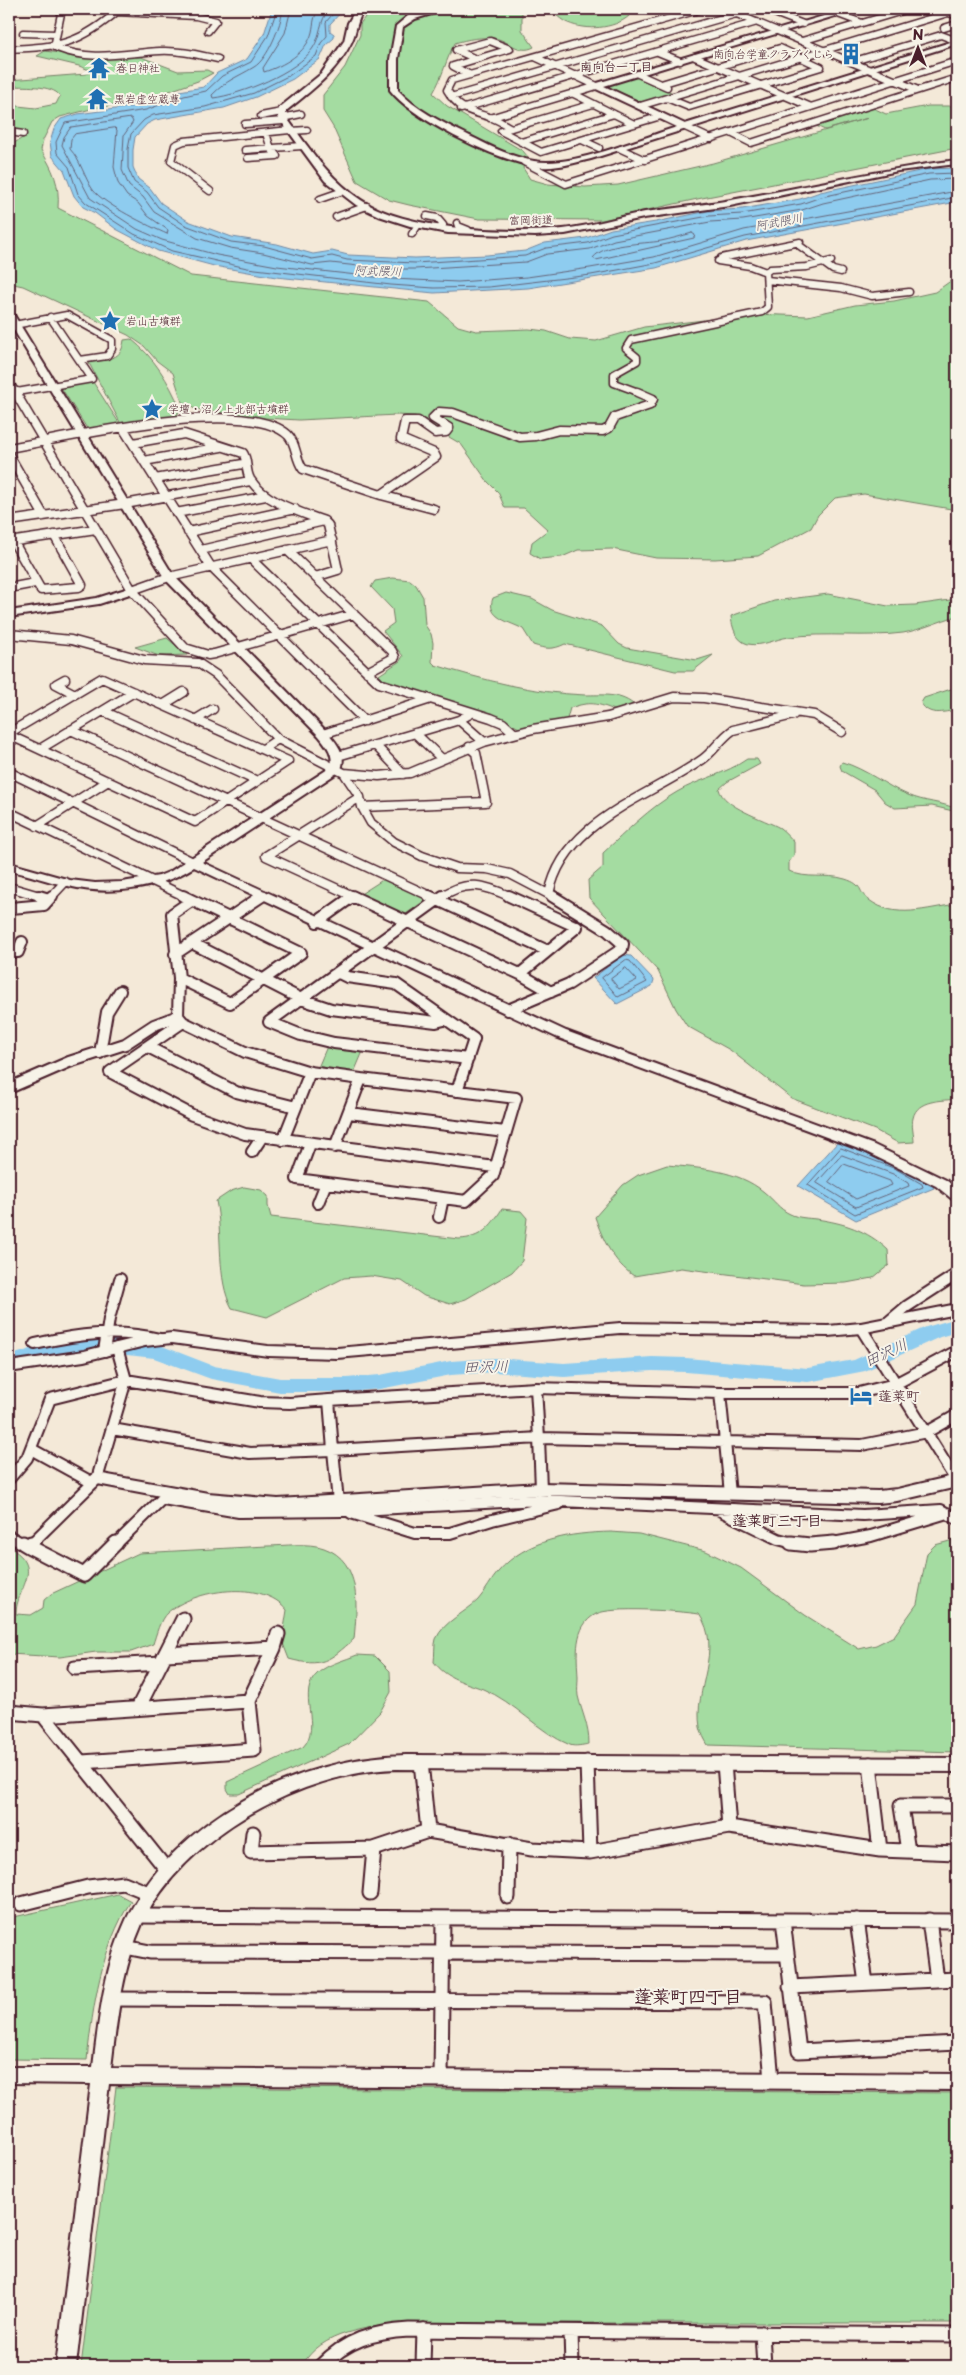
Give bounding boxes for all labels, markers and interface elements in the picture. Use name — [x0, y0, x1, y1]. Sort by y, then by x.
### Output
north arrow — [894, 22, 944, 72]
text: N — [912, 24, 924, 45]
building icon: 南向台学童クラブくじら — [838, 41, 864, 67]
place label: 南向台学童クラブくじら — [713, 45, 834, 62]
temple icon: 春日神社 — [86, 55, 112, 81]
district label: 南向台一丁目 — [580, 57, 652, 75]
place label: 春日神社 — [116, 59, 160, 76]
temple icon: 黒岩虚空蔵尊 — [84, 86, 110, 112]
place label: 黒岩虚空蔵尊 — [114, 90, 180, 107]
water label: 阿武隈川 — [754, 208, 804, 234]
street label: 富岡街道 — [509, 211, 553, 228]
water label: 阿武隈川 — [354, 260, 402, 280]
place icon: 岩山古墳群 — [97, 308, 123, 334]
place label: 岩山古墳群 — [126, 312, 181, 329]
place icon: 学壇・沼ノ上北部古墳群 — [139, 396, 165, 422]
place label: 学壇・沼ノ上北部古墳群 — [168, 400, 289, 417]
water label: 田沢川 — [860, 1332, 911, 1372]
water label: 田沢川 — [463, 1354, 509, 1377]
hotel icon: 蓬莱町 — [848, 1383, 874, 1409]
place label: 蓬莱町 — [878, 1385, 920, 1406]
district label: 蓬莱町三丁目 — [732, 1508, 822, 1531]
district label: 蓬莱町四丁目 — [634, 1982, 742, 2009]

